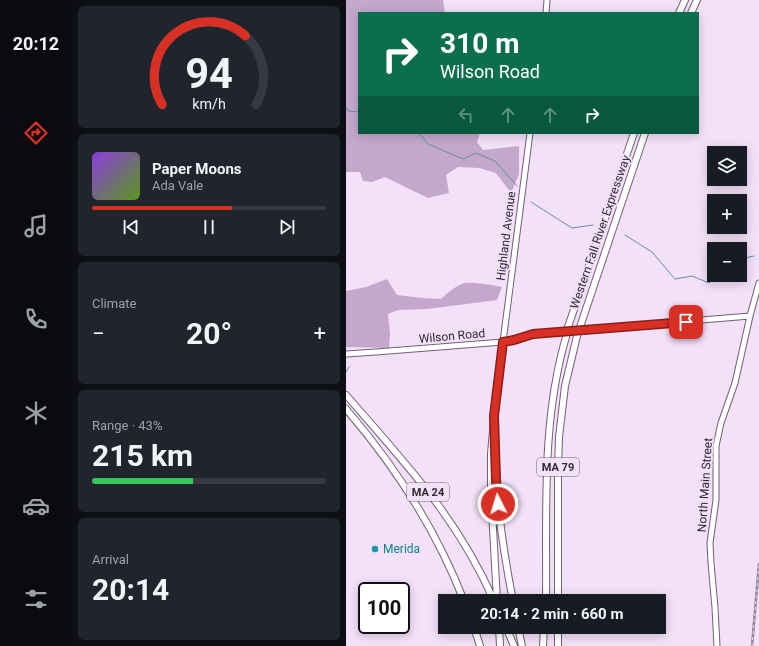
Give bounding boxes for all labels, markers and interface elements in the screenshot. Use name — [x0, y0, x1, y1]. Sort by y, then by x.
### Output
text: 310 m — [440, 27, 519, 60]
icon: right — [374, 28, 426, 80]
text: 20:12 — [13, 33, 59, 54]
text: 94 — [185, 49, 233, 98]
text: Wilson Road — [440, 61, 540, 82]
text: km/h — [192, 96, 226, 112]
icon: left — [455, 104, 477, 126]
icon: ahead — [497, 104, 519, 126]
icon: ahead — [539, 104, 561, 126]
icon: right — [581, 104, 603, 126]
icon: directions — [22, 119, 50, 147]
map controls — [707, 146, 747, 282]
button: layers — [707, 146, 747, 186]
street label: Western Fall River Expressway — [567, 153, 633, 311]
text: Paper Moons — [152, 160, 242, 178]
text: Ada Vale — [152, 178, 203, 193]
street label: Highland Avenue — [494, 191, 518, 281]
button: + — [707, 194, 747, 234]
icon: music — [22, 212, 50, 240]
icon: previous — [120, 216, 142, 238]
icon: pause — [198, 216, 220, 238]
icon: next — [276, 216, 298, 238]
button: − — [707, 242, 747, 282]
text: Climate — [92, 296, 136, 311]
icon: phone — [22, 305, 50, 333]
pin — [669, 305, 703, 339]
icon: arrive — [675, 311, 697, 333]
text: 20° — [186, 316, 232, 351]
text: − — [92, 321, 105, 346]
text: + — [314, 321, 326, 346]
street label: Wilson Road — [418, 326, 486, 346]
icon: climate — [22, 399, 50, 427]
text: Range · 43% — [92, 418, 162, 433]
street label: North Main Street — [695, 437, 715, 533]
text: 215 km — [92, 438, 193, 473]
road number: MA 79 — [537, 458, 579, 476]
road number: MA 24 — [407, 483, 449, 501]
position arrow — [477, 483, 519, 525]
icon: car — [22, 492, 50, 520]
place label: Merida — [383, 542, 420, 556]
marker: Merida — [370, 544, 380, 554]
text: Arrival — [92, 552, 129, 567]
text: 20:14 — [92, 572, 169, 607]
speed limit sign: 100 — [358, 582, 410, 634]
icon: filters — [22, 585, 50, 613]
text: 20:14 · 2 min · 660 m — [481, 605, 623, 623]

